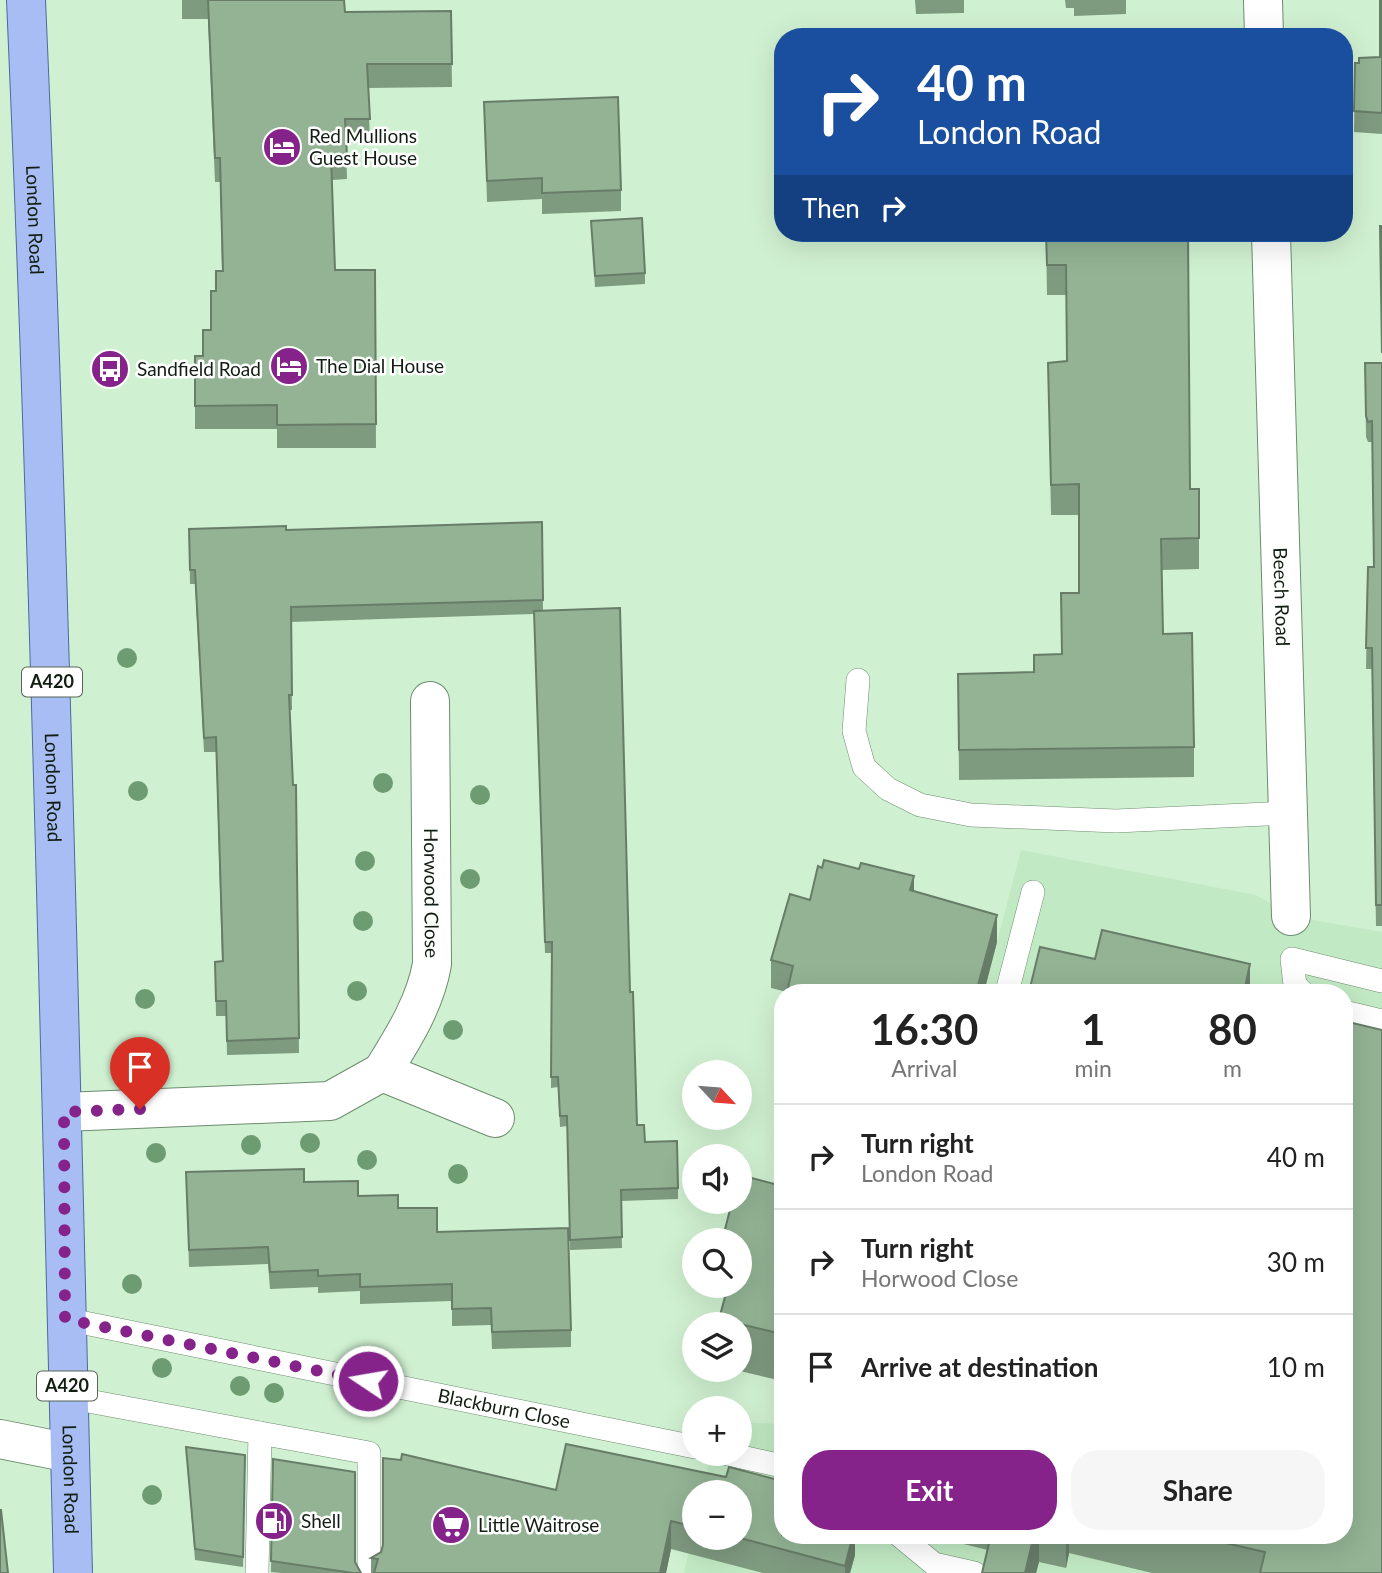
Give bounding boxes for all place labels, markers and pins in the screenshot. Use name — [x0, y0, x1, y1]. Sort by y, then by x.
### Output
place label: Red Mullions Guest House — [309, 124, 417, 169]
hotel icon: Red Mullions Guest House — [261, 126, 303, 168]
hotel icon: The Dial House — [268, 345, 310, 387]
bus stop icon: Sandfield Road — [89, 348, 131, 390]
place label: The Dial House — [316, 354, 444, 377]
place label: Sandfield Road — [137, 357, 261, 380]
pin — [110, 1037, 170, 1109]
fuel station icon: Shell — [253, 1500, 295, 1542]
supermarket icon: Little Waitrose — [430, 1504, 472, 1546]
place label: Shell — [301, 1509, 341, 1532]
place label: Little Waitrose — [478, 1513, 599, 1536]

